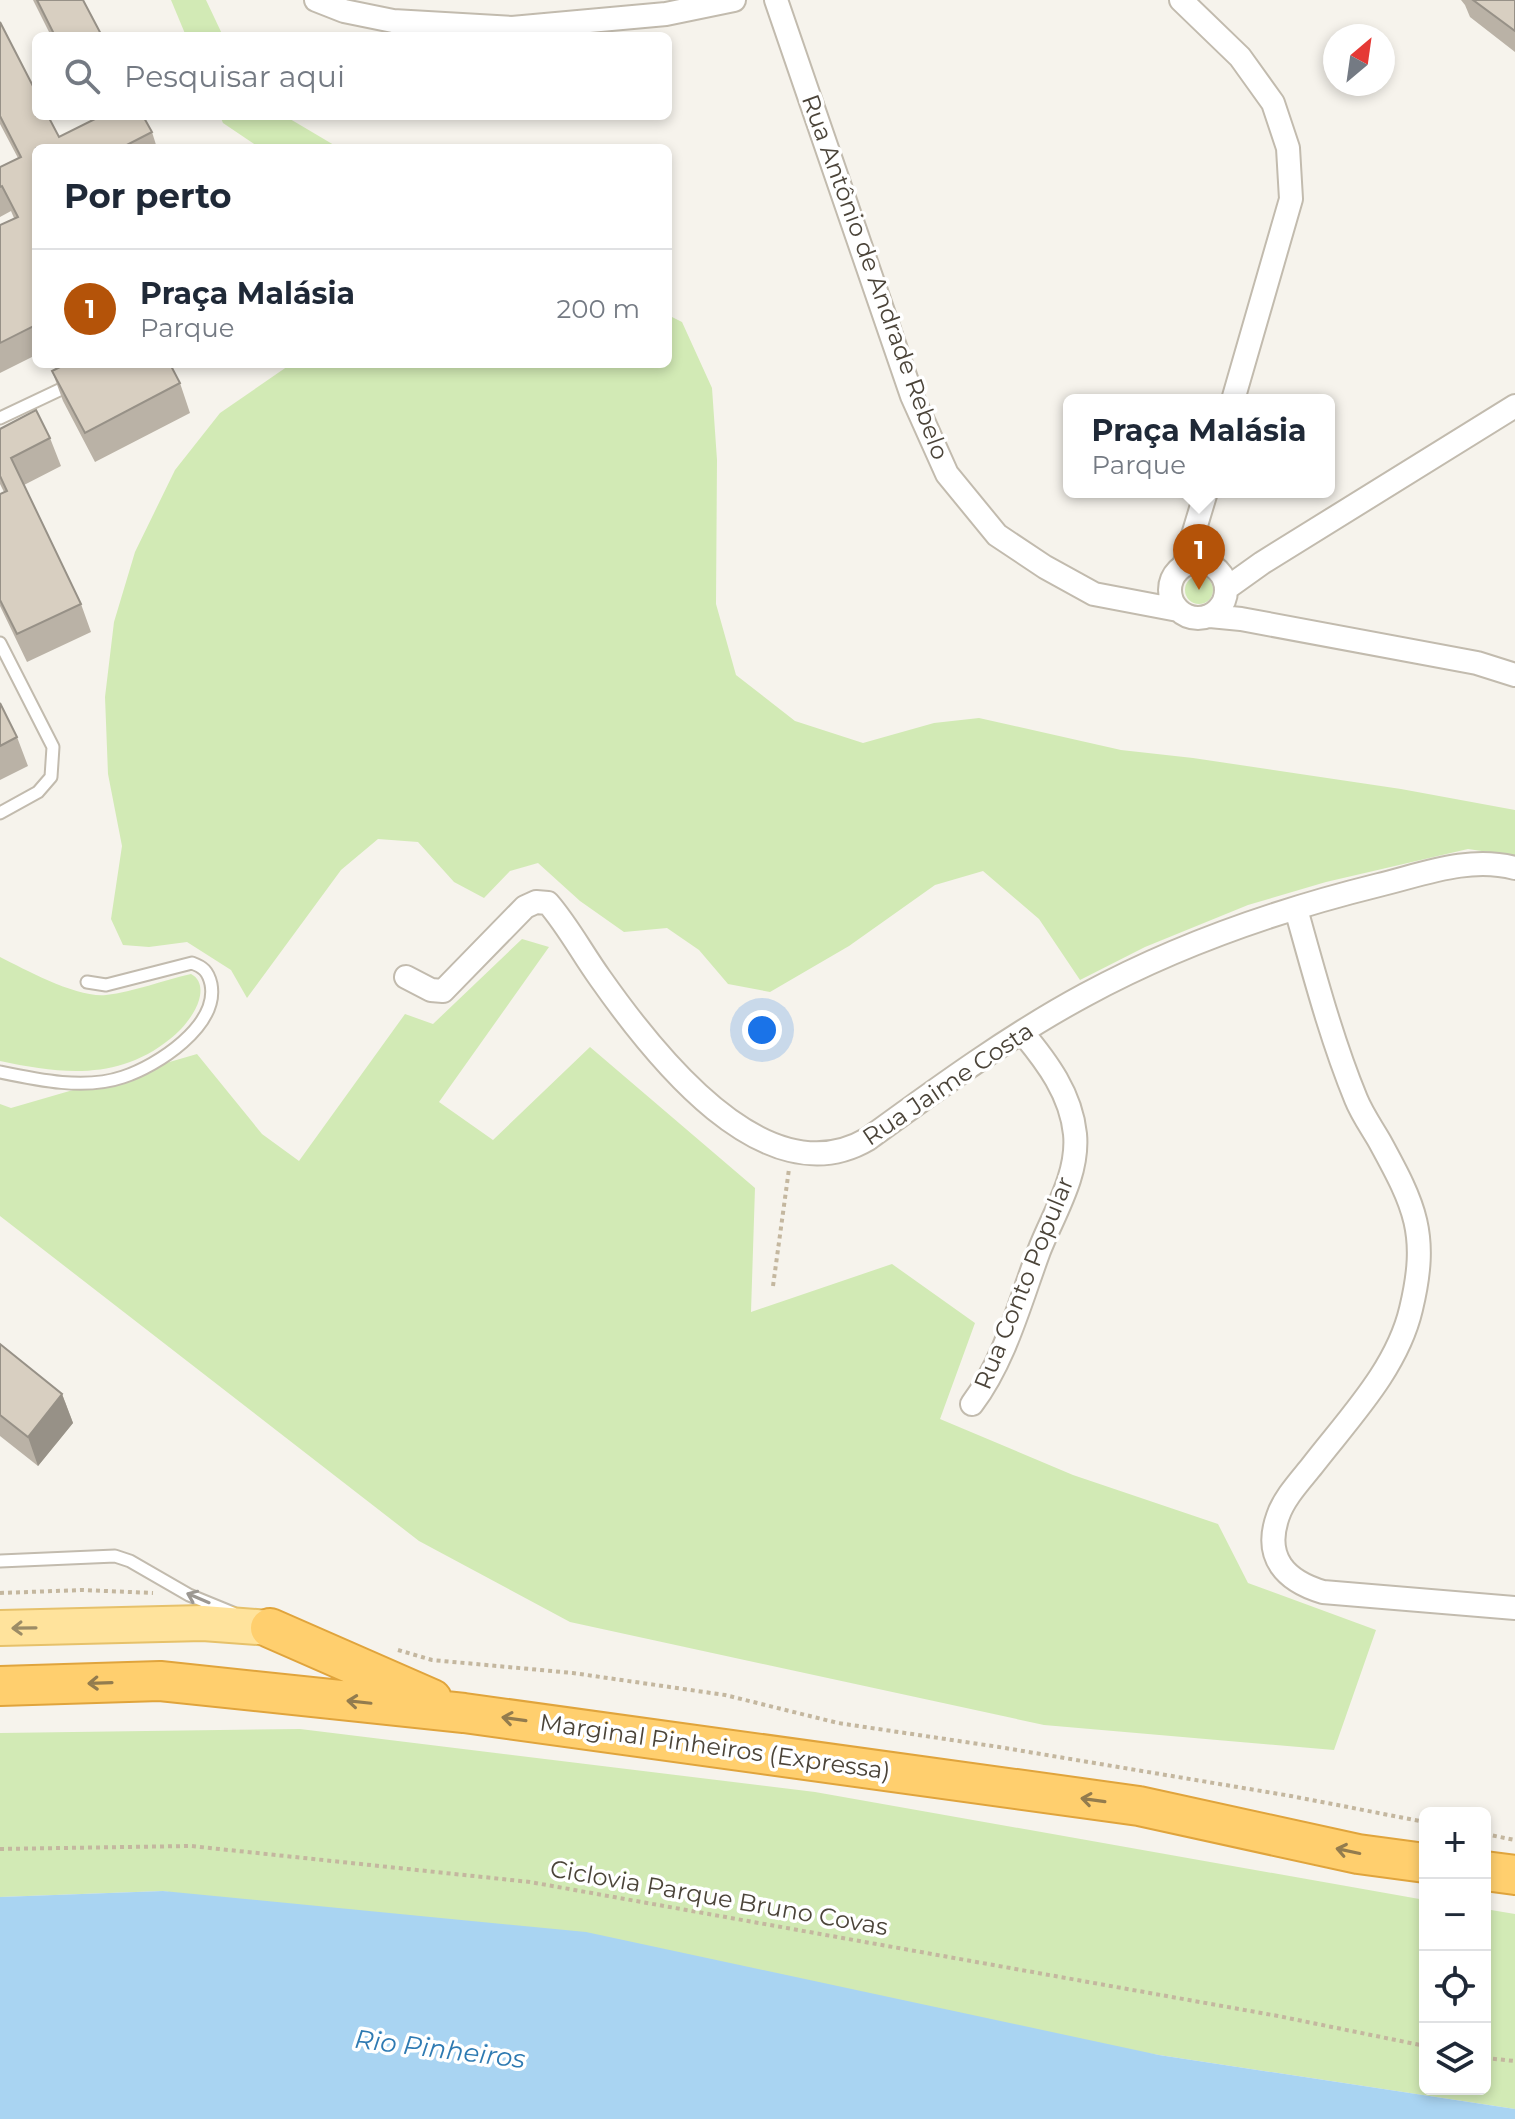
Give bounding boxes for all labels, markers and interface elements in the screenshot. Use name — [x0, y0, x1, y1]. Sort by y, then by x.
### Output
north arrow — [1323, 24, 1395, 96]
search box — [32, 32, 672, 120]
icon: search — [60, 54, 104, 98]
text: Pesquisar aqui — [124, 58, 345, 95]
street label: Rua Antônio de Andrade Rebelo — [796, 90, 955, 463]
text: Por perto — [64, 175, 232, 217]
text: Praça Malásia — [140, 275, 355, 312]
text: 1 — [85, 293, 95, 325]
text: 200 m — [556, 293, 640, 325]
text: Parque — [140, 312, 235, 344]
popup — [1063, 394, 1335, 498]
text: Praça Malásia — [1092, 412, 1306, 449]
text: Parque — [1092, 449, 1186, 481]
pin: 1 — [1173, 524, 1225, 590]
your location — [742, 1010, 782, 1050]
street label: Rua Jaime Costa — [857, 1016, 1039, 1151]
street label: Rua Conto Popular — [968, 1172, 1079, 1393]
one-way arrow — [186, 1590, 211, 1605]
one-way arrow — [11, 1620, 38, 1635]
one-way arrow — [87, 1675, 114, 1690]
one-way arrow — [346, 1694, 373, 1709]
street label: Marginal Pinheiros (Expressa) — [538, 1708, 892, 1785]
one-way arrow — [502, 1711, 527, 1726]
one-way arrow — [1081, 1792, 1106, 1807]
map controls — [1419, 1807, 1491, 2095]
button: + — [1419, 1807, 1491, 1879]
one-way arrow — [1336, 1843, 1361, 1858]
street label: Ciclovia Parque Bruno Covas — [548, 1854, 890, 1942]
button: − — [1419, 1879, 1491, 1951]
button: locate — [1419, 1951, 1491, 2023]
water label: Rio Pinheiros — [353, 2023, 527, 2075]
button: layers — [1419, 2023, 1491, 2095]

